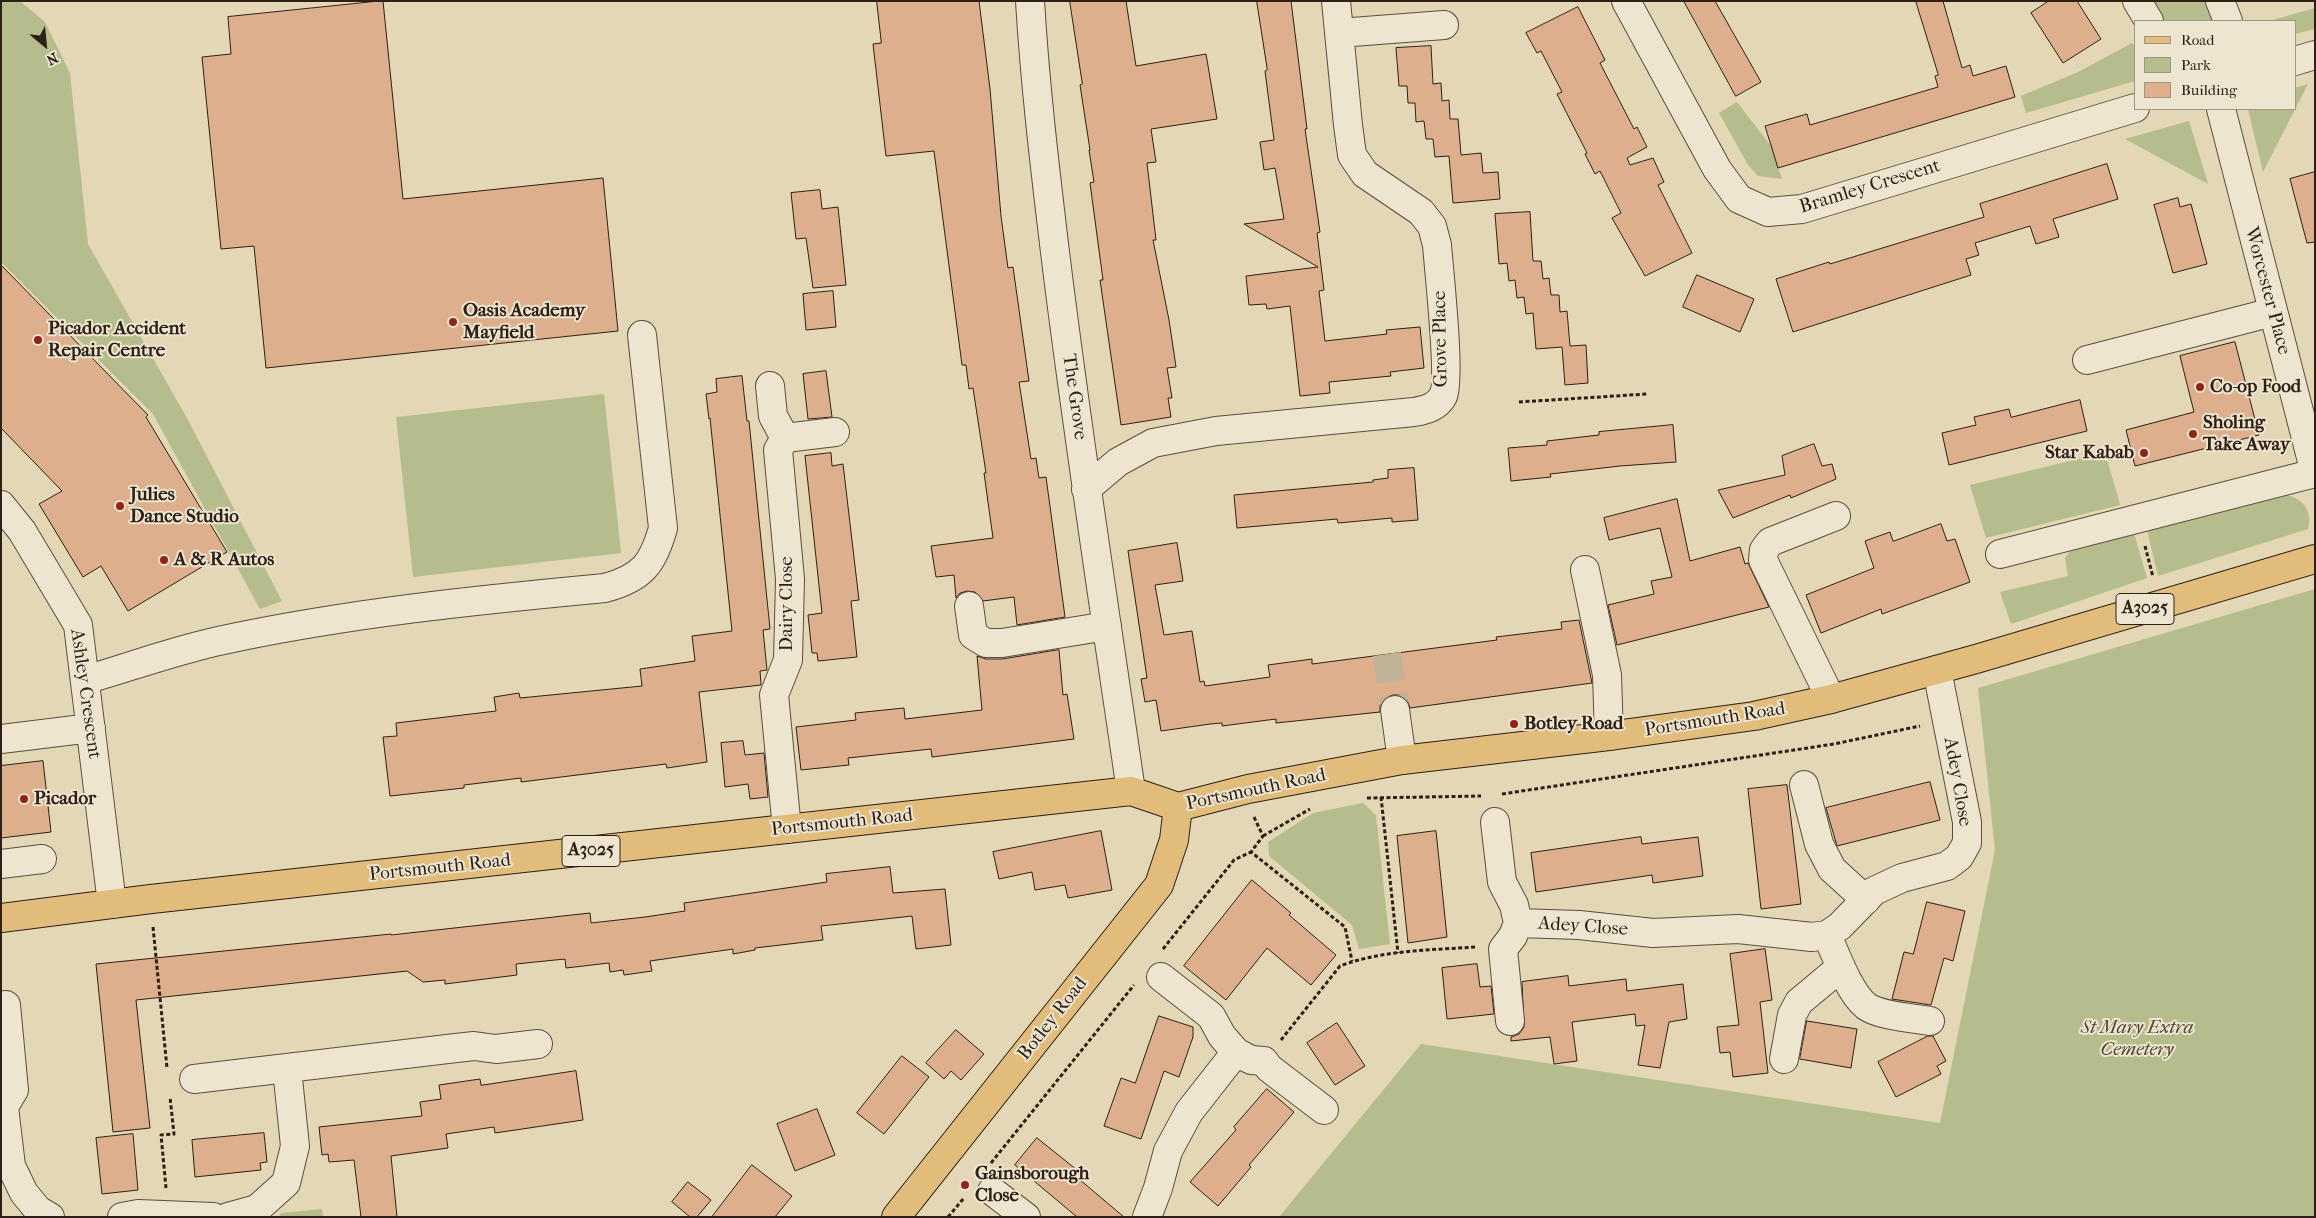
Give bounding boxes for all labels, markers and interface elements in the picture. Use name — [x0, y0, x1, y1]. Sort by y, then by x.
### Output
north arrow — [20, 20, 70, 70]
legend — [2134, 20, 2296, 110]
text: Road — [2181, 31, 2214, 49]
text: N — [44, 49, 61, 69]
text: Park — [2181, 56, 2211, 74]
text: Building — [2181, 81, 2237, 99]
street label: Bramley Crescent — [1797, 155, 1943, 219]
street label: Worcester Place — [2239, 225, 2295, 357]
street label: Grove Place — [1429, 291, 1453, 387]
place label: Oasis Academy Mayfield — [463, 300, 585, 344]
marker: Oasis Academy Mayfield — [447, 316, 459, 328]
place label: Picador Accident Repair Centre — [48, 318, 186, 362]
marker: Picador Accident Repair Centre — [32, 334, 44, 346]
street label: The Grove — [1057, 353, 1091, 441]
place label: Co-op Food — [2210, 376, 2301, 398]
marker: Co-op Food — [2194, 381, 2206, 393]
place label: Sholing Take Away — [2203, 412, 2290, 456]
marker: Sholing Take Away — [2187, 428, 2199, 440]
place label: Star Kabab — [2045, 442, 2134, 464]
marker: Star Kabab — [2138, 447, 2150, 459]
place label: Julies Dance Studio — [130, 484, 239, 528]
marker: Julies Dance Studio — [114, 500, 126, 512]
place label: A & R Autos — [174, 549, 274, 571]
marker: A & R Autos — [158, 554, 170, 566]
street label: Dairy Close — [776, 556, 798, 652]
road number: A3025 — [2116, 594, 2174, 624]
street label: Ashley Crescent — [65, 628, 105, 760]
street label: Portsmouth Road — [1643, 698, 1787, 742]
place label: Botley Road — [1524, 713, 1623, 735]
marker: Botley Road — [1508, 718, 1520, 730]
street label: Adey Close — [1938, 736, 1976, 828]
street label: Portsmouth Road — [1184, 764, 1328, 816]
place label: Picador — [34, 788, 96, 810]
marker: Picador — [18, 793, 30, 805]
street label: Portsmouth Road — [770, 804, 914, 842]
road number: A3025 — [562, 836, 620, 866]
street label: Portsmouth Road — [368, 849, 512, 887]
street label: Adey Close — [1537, 912, 1629, 942]
street label: Botley Road — [1013, 973, 1093, 1065]
park label: St Mary Extra Cemetery — [2081, 1017, 2193, 1061]
place label: Gainsborough Close — [975, 1163, 1089, 1207]
marker: Gainsborough Close — [959, 1179, 971, 1191]

